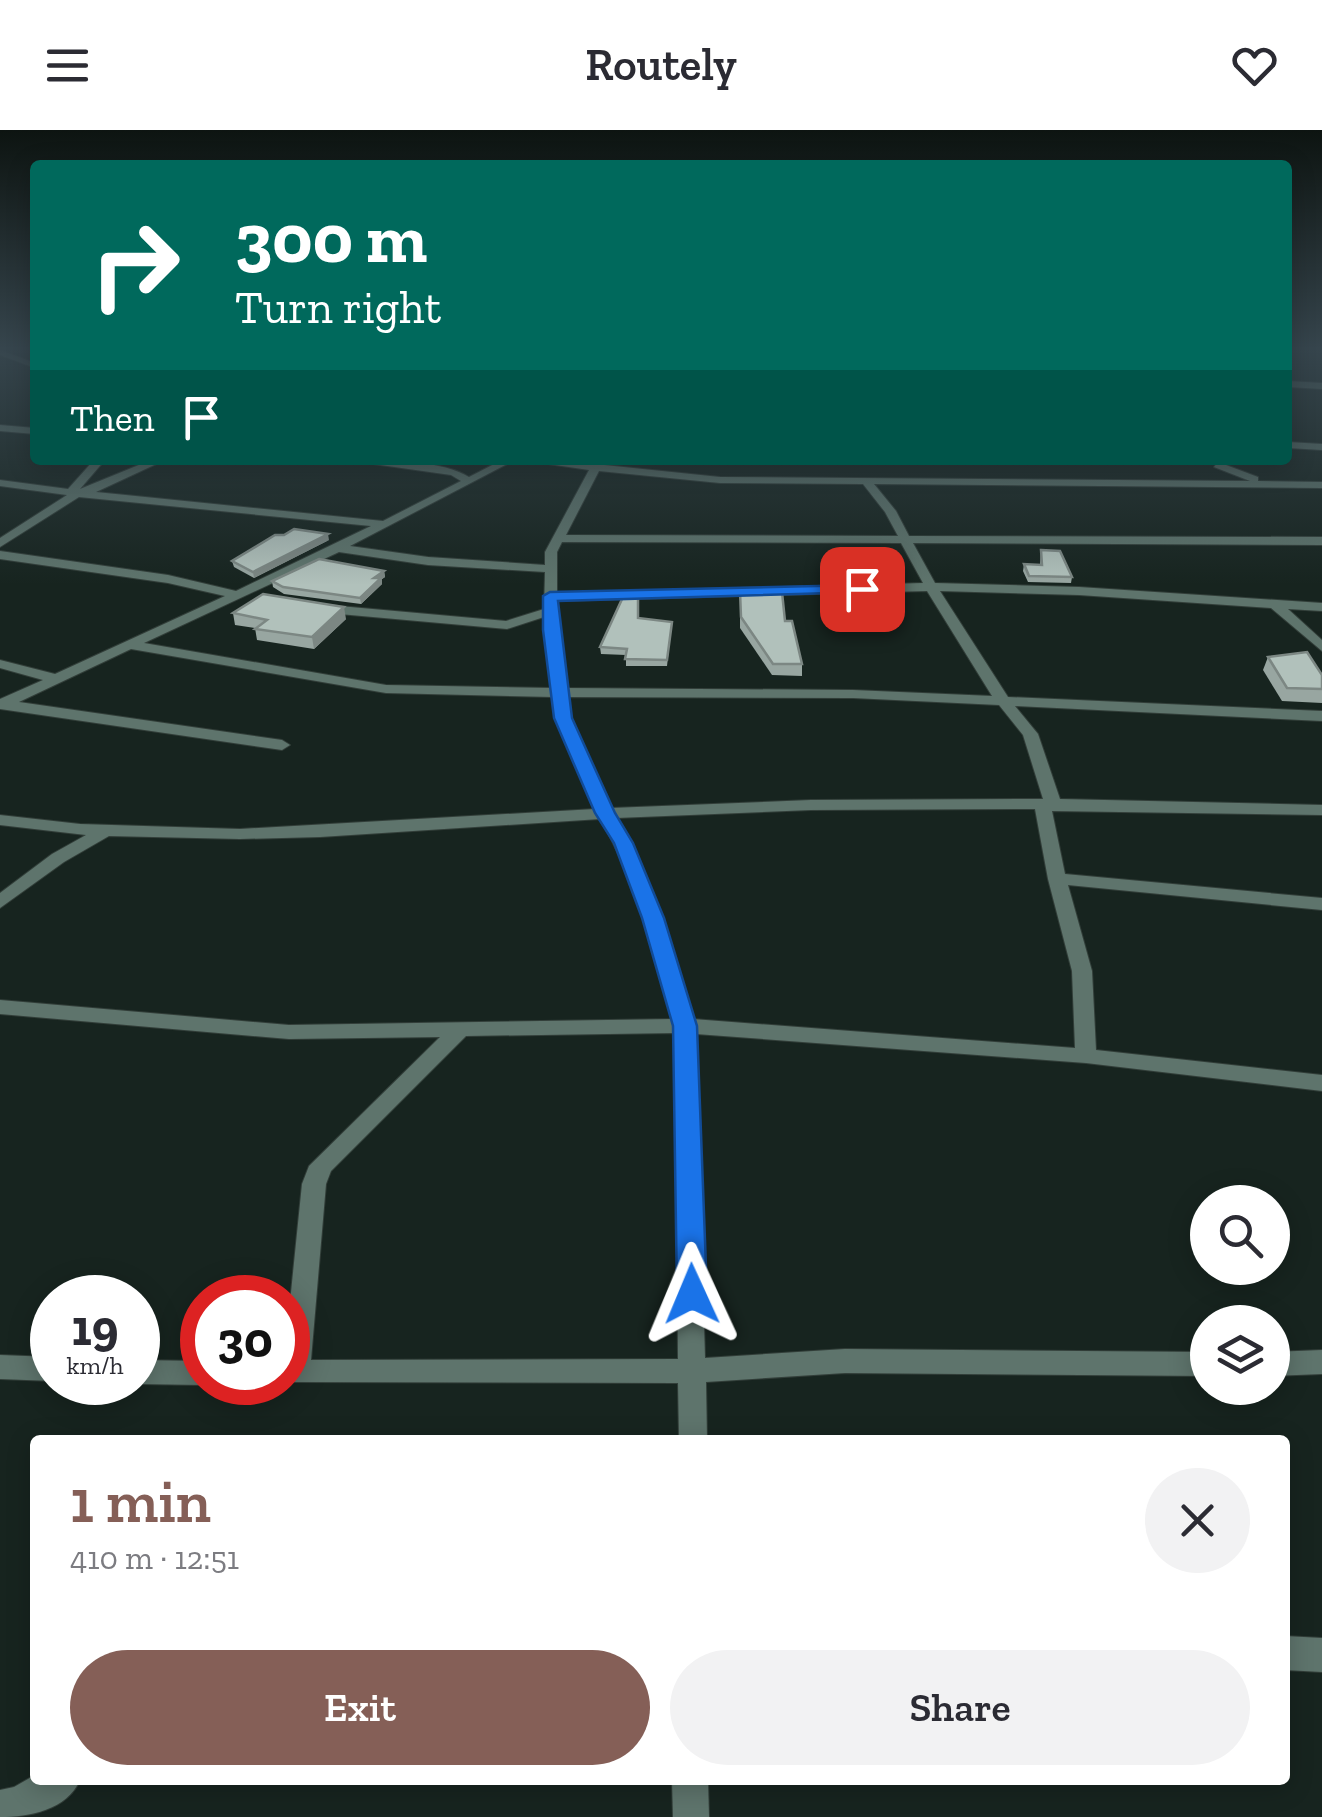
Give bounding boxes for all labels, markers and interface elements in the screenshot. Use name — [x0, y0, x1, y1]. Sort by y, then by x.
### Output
icon: menu — [40, 38, 95, 93]
text: Routely — [585, 38, 737, 92]
icon: heart — [1227, 38, 1282, 93]
text: 300 m — [235, 196, 427, 280]
icon: right — [70, 200, 200, 330]
text: Turn right — [235, 281, 441, 335]
icon: arrive — [174, 390, 229, 445]
text: Then — [70, 395, 154, 441]
pin — [820, 547, 905, 632]
icon: arrive — [835, 562, 890, 617]
map controls — [1190, 1185, 1290, 1405]
button: search — [1190, 1185, 1290, 1285]
position arrow — [640, 1242, 744, 1346]
speed limit sign: 30 — [180, 1275, 310, 1405]
text: 19 — [72, 1298, 118, 1358]
button: layers — [1190, 1305, 1290, 1405]
text: km/h — [66, 1350, 124, 1380]
text: 1 min — [70, 1465, 211, 1537]
button: close — [1145, 1468, 1250, 1573]
text: 410 m · 12:51 — [70, 1539, 239, 1577]
button: Exit — [70, 1650, 650, 1765]
button: Share — [670, 1650, 1250, 1765]

